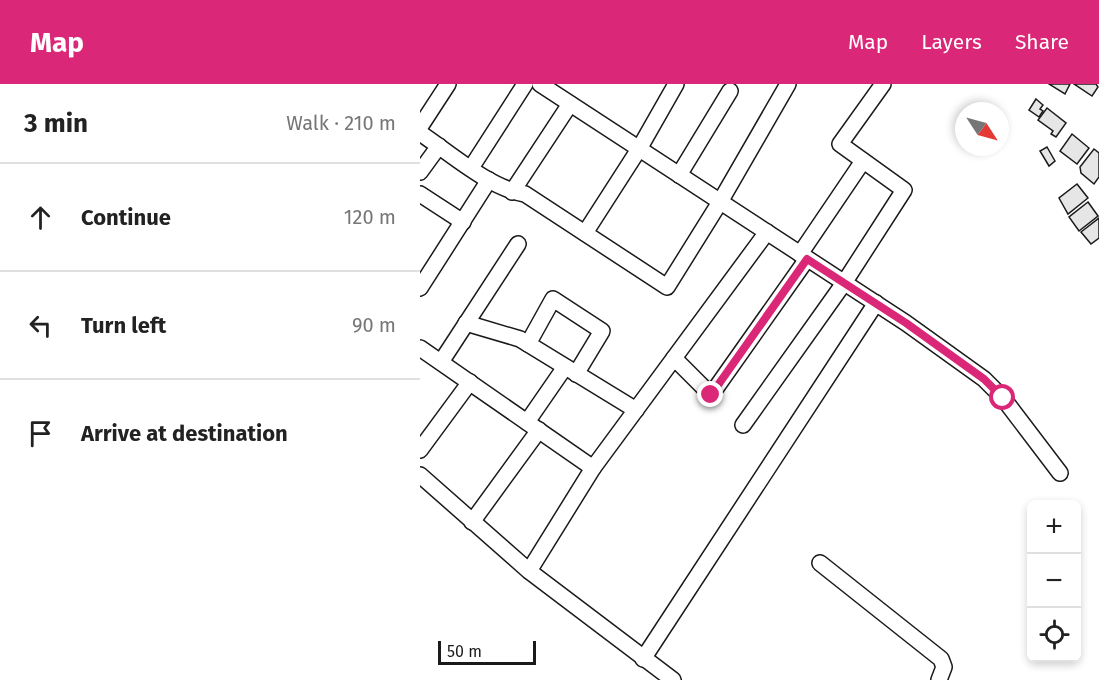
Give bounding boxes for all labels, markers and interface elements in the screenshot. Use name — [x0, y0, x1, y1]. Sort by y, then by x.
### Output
text: Map — [30, 26, 84, 59]
text: Map — [848, 29, 888, 55]
text: Layers — [921, 29, 982, 55]
text: Share — [1015, 29, 1069, 55]
north arrow — [955, 102, 1009, 156]
text: 3 min — [24, 108, 88, 139]
text: Walk · 210 m — [286, 111, 396, 135]
icon: ahead — [24, 201, 57, 234]
text: Continue — [81, 204, 171, 231]
text: 120 m — [344, 205, 396, 229]
icon: left — [24, 309, 57, 342]
text: Turn left — [81, 312, 166, 339]
text: 90 m — [352, 313, 396, 337]
route end — [697, 381, 723, 407]
route start — [989, 384, 1015, 410]
icon: arrive — [24, 417, 57, 450]
text: Arrive at destination — [81, 420, 288, 447]
map controls — [1027, 500, 1081, 662]
button: + — [1027, 500, 1081, 554]
button: − — [1027, 554, 1081, 608]
button: locate — [1027, 608, 1081, 662]
scale bar — [438, 638, 536, 666]
text: 50 m — [447, 642, 482, 661]

